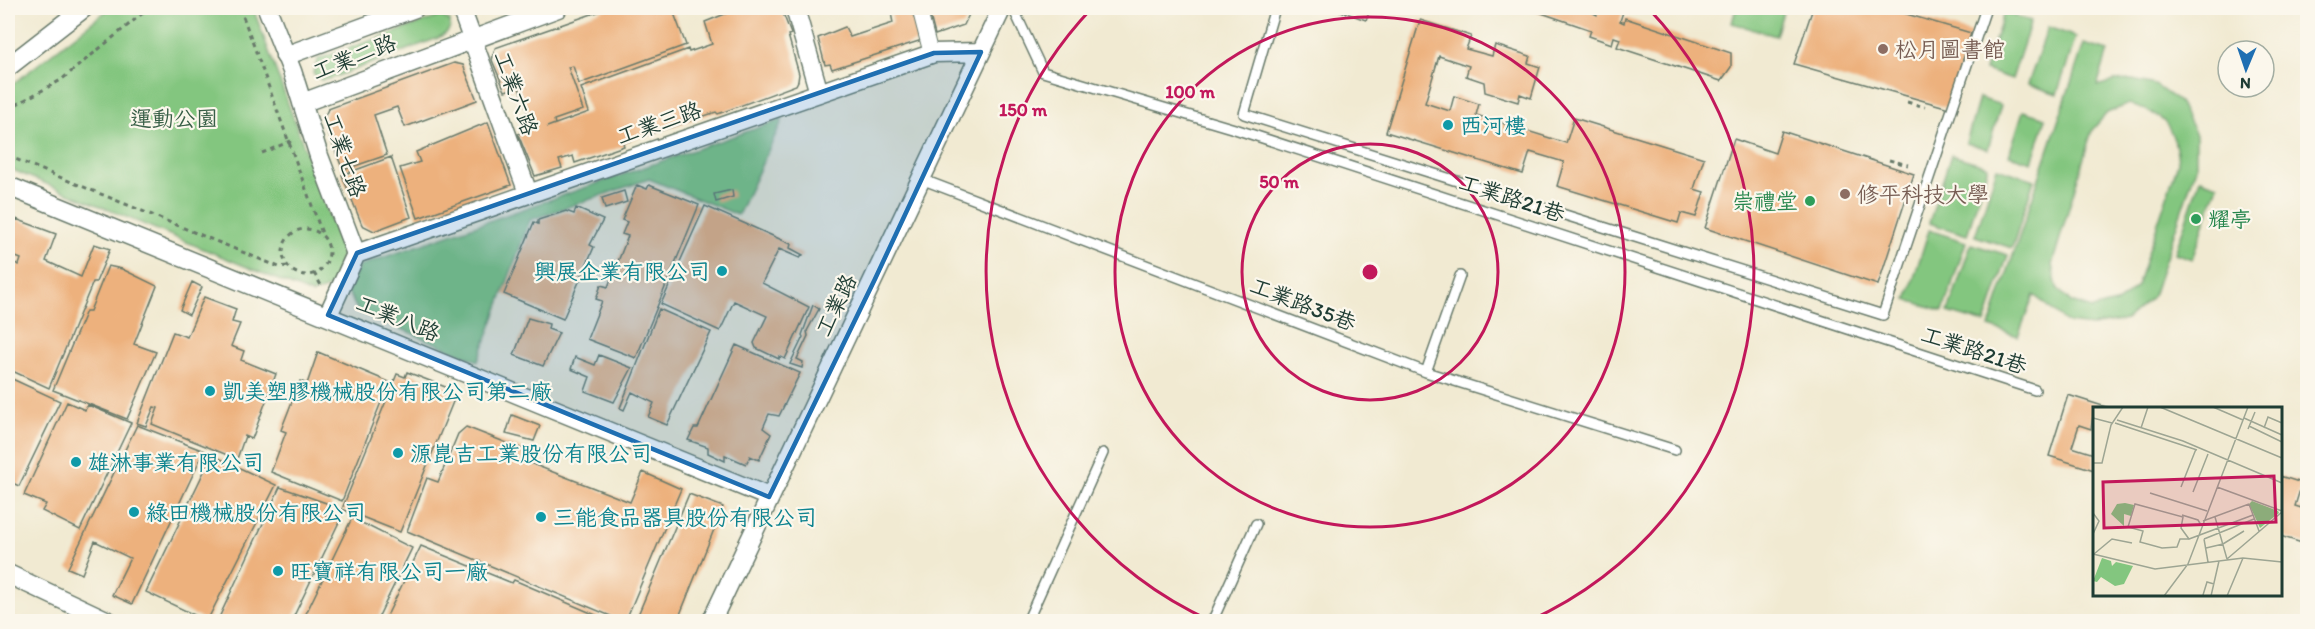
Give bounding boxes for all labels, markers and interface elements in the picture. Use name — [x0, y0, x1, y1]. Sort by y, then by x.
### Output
street label: 工業二路 — [308, 29, 400, 85]
place label: 松月圖書館 — [1895, 36, 2005, 63]
north arrow — [2216, 39, 2276, 99]
marker: 松月圖書館 — [1876, 42, 1890, 56]
street label: 工業六路 — [488, 47, 544, 139]
text: N — [2240, 74, 2251, 93]
text: 100 m — [1165, 81, 1216, 103]
street label: 工業三路 — [613, 96, 705, 150]
text: 150 m — [999, 99, 1048, 121]
park label: 運動公園 — [130, 105, 218, 132]
street label: 工業七路 — [318, 109, 372, 201]
place label: 西河樓 — [1460, 112, 1526, 139]
marker: 西河樓 — [1441, 118, 1455, 132]
street label: 工業路21巷 — [1456, 168, 1568, 228]
text: 50 m — [1259, 171, 1300, 193]
place label: 修平科技大學 — [1857, 181, 1989, 208]
marker: 修平科技大學 — [1838, 187, 1852, 201]
place label: 崇禮堂 — [1732, 188, 1798, 215]
marker: 崇禮堂 — [1803, 194, 1817, 208]
place label: 耀亭 — [2208, 206, 2252, 233]
marker: 耀亭 — [2189, 212, 2203, 226]
place label: 興展企業有限公司 — [534, 258, 710, 285]
centre of rings — [1360, 262, 1380, 282]
marker: 興展企業有限公司 — [715, 264, 729, 278]
street label: 工業路 — [809, 269, 863, 341]
street label: 工業路35巷 — [1246, 271, 1360, 337]
street label: 工業八路 — [352, 289, 444, 347]
street label: 工業路21巷 — [1918, 320, 2030, 380]
place label: 凱美塑膠機械股份有限公司第二廠 — [222, 378, 552, 405]
marker: 凱美塑膠機械股份有限公司第二廠 — [203, 384, 217, 398]
inset map — [2093, 407, 2282, 596]
place label: 源崑吉工業股份有限公司 — [410, 440, 652, 467]
marker: 源崑吉工業股份有限公司 — [391, 446, 405, 460]
place label: 雄淋事業有限公司 — [88, 449, 264, 476]
marker: 雄淋事業有限公司 — [69, 455, 83, 469]
place label: 綠田機械股份有限公司 — [146, 499, 366, 526]
place label: 三能食品器具股份有限公司 — [553, 504, 817, 531]
marker: 綠田機械股份有限公司 — [127, 505, 141, 519]
marker: 三能食品器具股份有限公司 — [534, 510, 548, 524]
place label: 旺寶祥有限公司一廠 — [290, 558, 488, 585]
marker: 旺寶祥有限公司一廠 — [271, 564, 285, 578]

